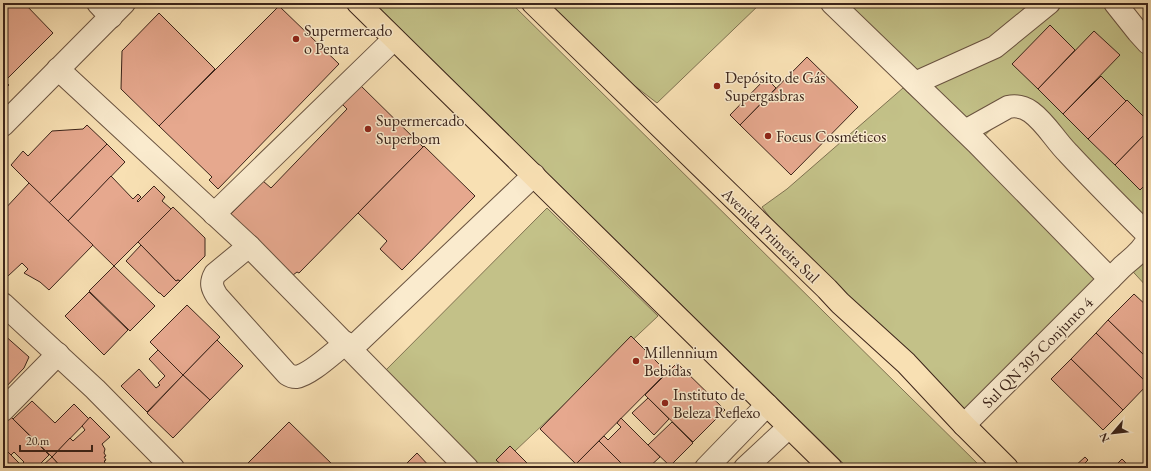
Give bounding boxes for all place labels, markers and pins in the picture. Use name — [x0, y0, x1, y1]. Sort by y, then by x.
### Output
place label: Supermercado o Penta — [304, 20, 393, 59]
marker: Supermercado o Penta — [291, 34, 301, 44]
place label: Depósito de Gás Supergasbras — [725, 67, 826, 106]
marker: Depósito de Gás Supergasbras — [712, 81, 722, 91]
place label: Supermercado Superbom — [376, 110, 465, 149]
marker: Supermercado Superbom — [363, 124, 373, 134]
place label: Focus Cosméticos — [776, 126, 886, 147]
marker: Focus Cosméticos — [763, 131, 773, 141]
place label: Millennium Bebidas — [644, 342, 719, 381]
marker: Millennium Bebidas — [631, 356, 641, 366]
place label: Instituto de Beleza Reflexo — [673, 384, 761, 423]
marker: Instituto de Beleza Reflexo — [660, 398, 670, 408]

